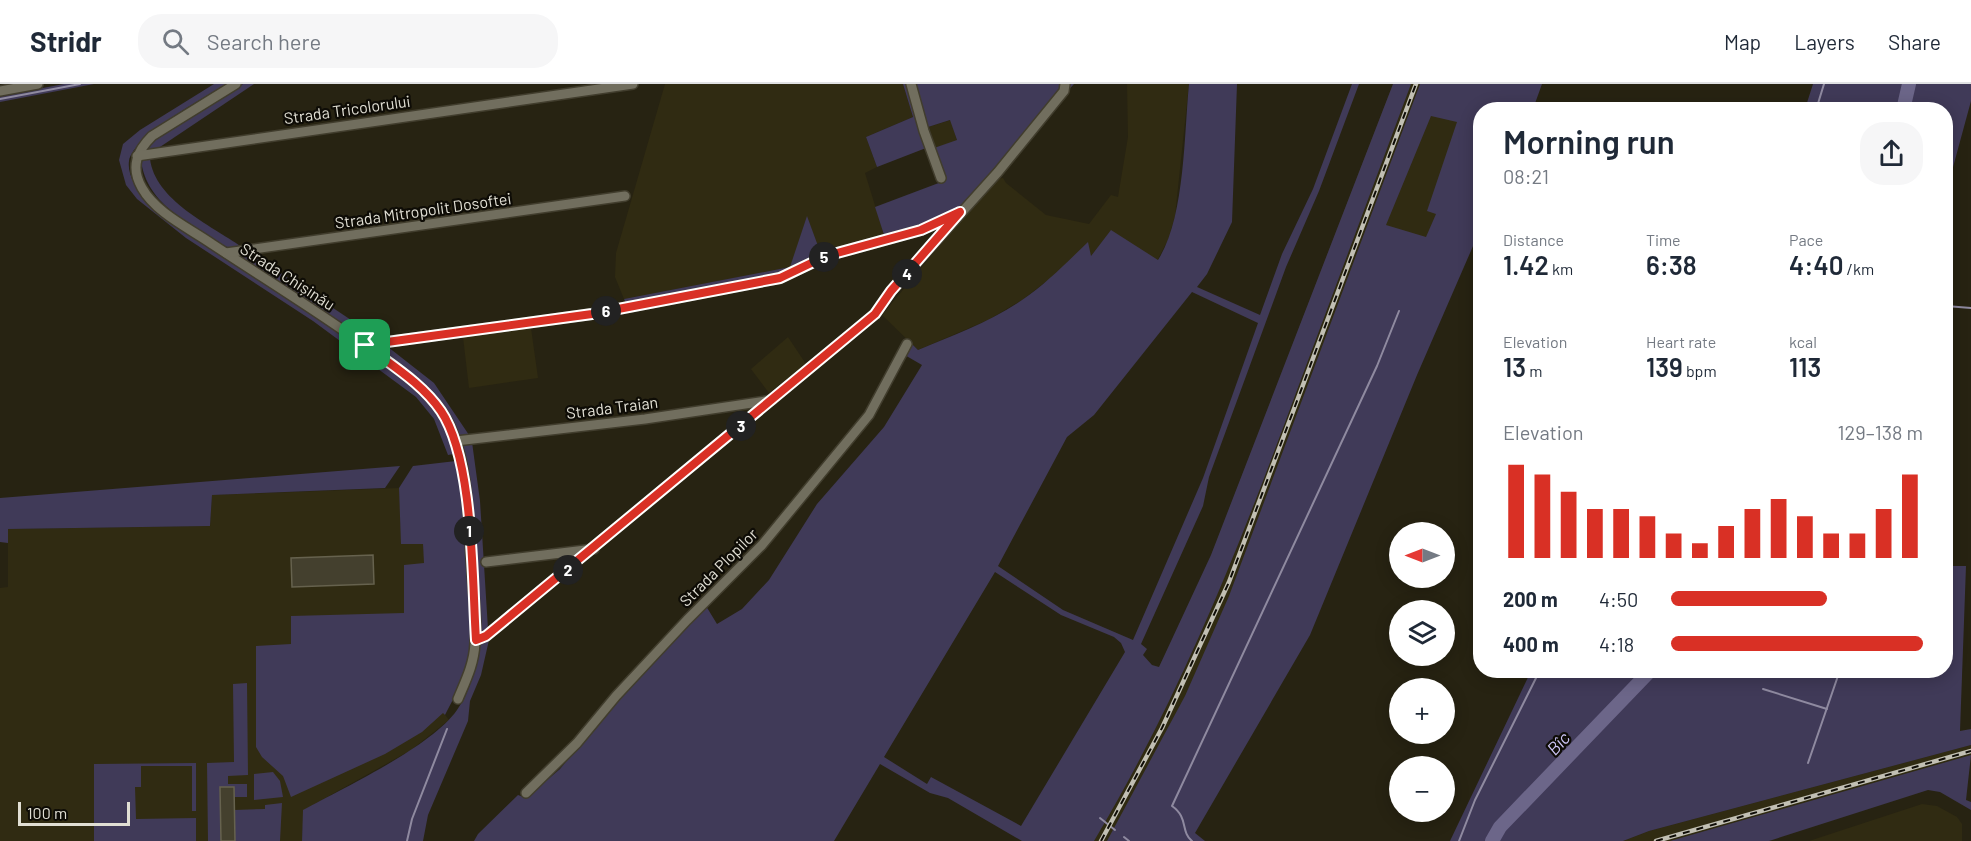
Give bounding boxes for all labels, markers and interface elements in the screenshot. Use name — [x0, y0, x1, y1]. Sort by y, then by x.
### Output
search box — [138, 14, 558, 68]
text: Stridr — [30, 24, 102, 58]
icon: search — [159, 25, 192, 58]
text: Search here — [207, 28, 321, 54]
text: Map — [1724, 29, 1761, 54]
text: Layers — [1794, 29, 1855, 54]
text: Share — [1888, 29, 1941, 54]
street label: Strada Tricolorului — [283, 91, 411, 127]
text: Morning run — [1503, 121, 1675, 161]
button: share — [1860, 122, 1923, 185]
text: 08:21 — [1503, 164, 1549, 188]
street label: Strada Mitropolit Dosoftei — [333, 188, 513, 232]
text: Distance — [1503, 230, 1564, 249]
text: Time — [1646, 230, 1681, 249]
text: Pace — [1789, 230, 1823, 249]
street label: Strada Chișinău — [237, 238, 339, 314]
pin: 5 — [809, 242, 839, 272]
text: 5 — [820, 247, 828, 266]
text: 1.42 — [1503, 249, 1549, 280]
text: 6:38 — [1646, 249, 1697, 280]
text: 4:40 — [1789, 249, 1843, 280]
pin: 4 — [892, 259, 922, 289]
text: km — [1549, 259, 1573, 278]
text: /km — [1843, 259, 1874, 278]
text: 4 — [902, 264, 912, 283]
pin: 6 — [591, 296, 621, 326]
text: 6 — [602, 301, 610, 320]
pin — [339, 319, 390, 370]
icon: arrive — [348, 328, 381, 361]
text: Elevation — [1503, 332, 1567, 351]
text: Heart rate — [1646, 332, 1716, 351]
text: kcal — [1789, 332, 1817, 351]
text: 13 — [1503, 351, 1526, 382]
text: 139 — [1646, 351, 1683, 382]
text: 113 — [1789, 351, 1821, 382]
text: m — [1526, 361, 1542, 380]
text: bpm — [1683, 361, 1717, 380]
street label: Strada Traian — [565, 392, 659, 422]
pin: 3 — [726, 411, 756, 441]
text: 3 — [737, 416, 745, 435]
text: Elevation — [1503, 420, 1584, 444]
text: 129–138 m — [1838, 420, 1923, 444]
pin: 1 — [454, 516, 484, 546]
text: 1 — [466, 521, 472, 540]
north arrow — [1389, 522, 1455, 588]
map controls — [1389, 522, 1455, 822]
street label: Strada Plopilor — [675, 524, 761, 610]
pin: 2 — [553, 555, 583, 585]
text: 2 — [564, 560, 572, 579]
text: 200 m — [1503, 587, 1558, 611]
text: 4:50 — [1599, 587, 1638, 611]
button: layers — [1389, 600, 1455, 666]
text: 400 m — [1503, 632, 1559, 656]
text: 4:18 — [1599, 632, 1634, 656]
button: + — [1389, 678, 1455, 744]
water label: Bîc — [1542, 727, 1574, 759]
button: − — [1389, 756, 1455, 822]
scale bar — [18, 799, 130, 826]
text: 100 m — [27, 803, 67, 822]

